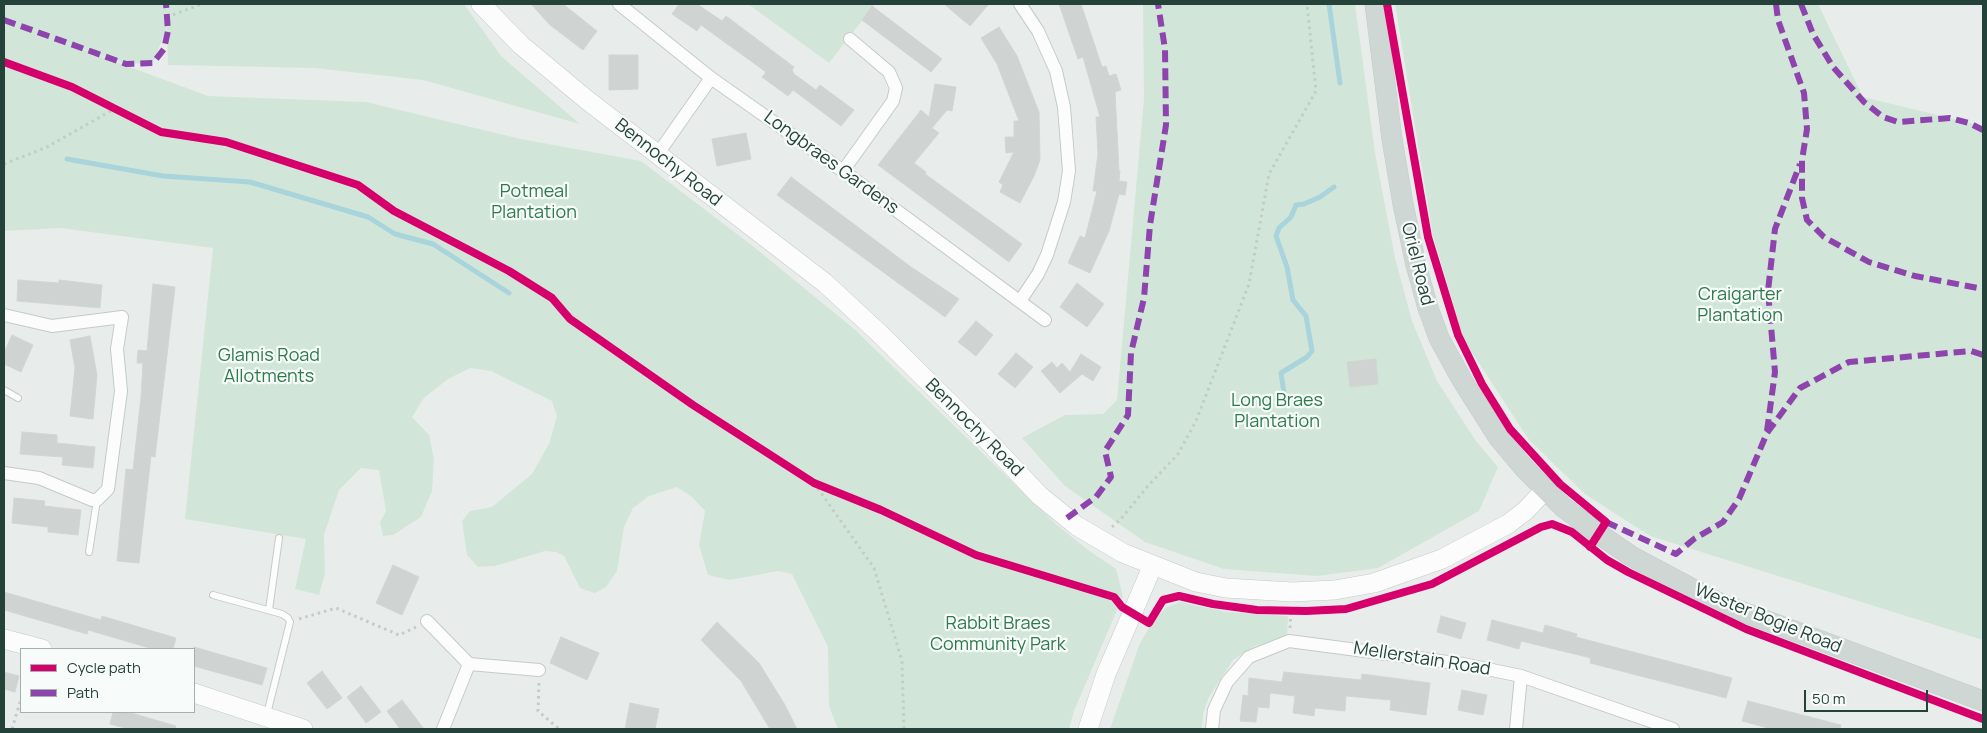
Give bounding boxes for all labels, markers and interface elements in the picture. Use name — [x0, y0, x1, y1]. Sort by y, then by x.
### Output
street label: Longbraes Gardens — [759, 107, 903, 219]
street label: Bennochy Road — [610, 115, 726, 211]
park label: Potmeal Plantation — [491, 181, 577, 223]
street label: Oriel Road — [1396, 220, 1438, 308]
park label: Craigarter Plantation — [1697, 284, 1783, 326]
park label: Glamis Road Allotments — [218, 345, 320, 388]
street label: Bennochy Road — [921, 375, 1027, 481]
park label: Long Braes Plantation — [1231, 390, 1323, 432]
street label: Wester Bogie Road — [1691, 580, 1845, 658]
park label: Rabbit Braes Community Park — [930, 613, 1066, 656]
street label: Mellerstain Road — [1352, 637, 1492, 681]
legend — [20, 648, 195, 713]
text: Cycle path — [67, 657, 141, 678]
scale bar — [1807, 680, 1931, 712]
text: Path — [67, 682, 99, 703]
text: 50 m — [1812, 688, 1846, 709]

